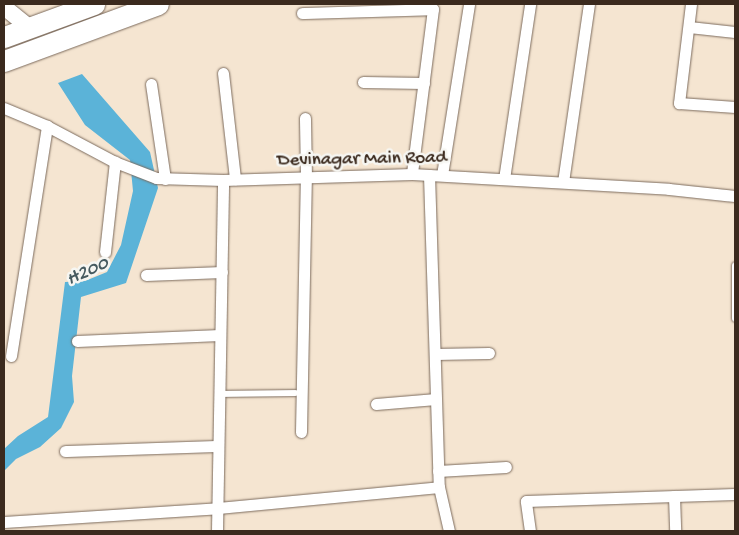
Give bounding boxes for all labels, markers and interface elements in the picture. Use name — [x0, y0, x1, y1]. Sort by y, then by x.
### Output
street label: Devinagar Main Road — [277, 147, 447, 173]
water label: H200 — [63, 252, 113, 292]

